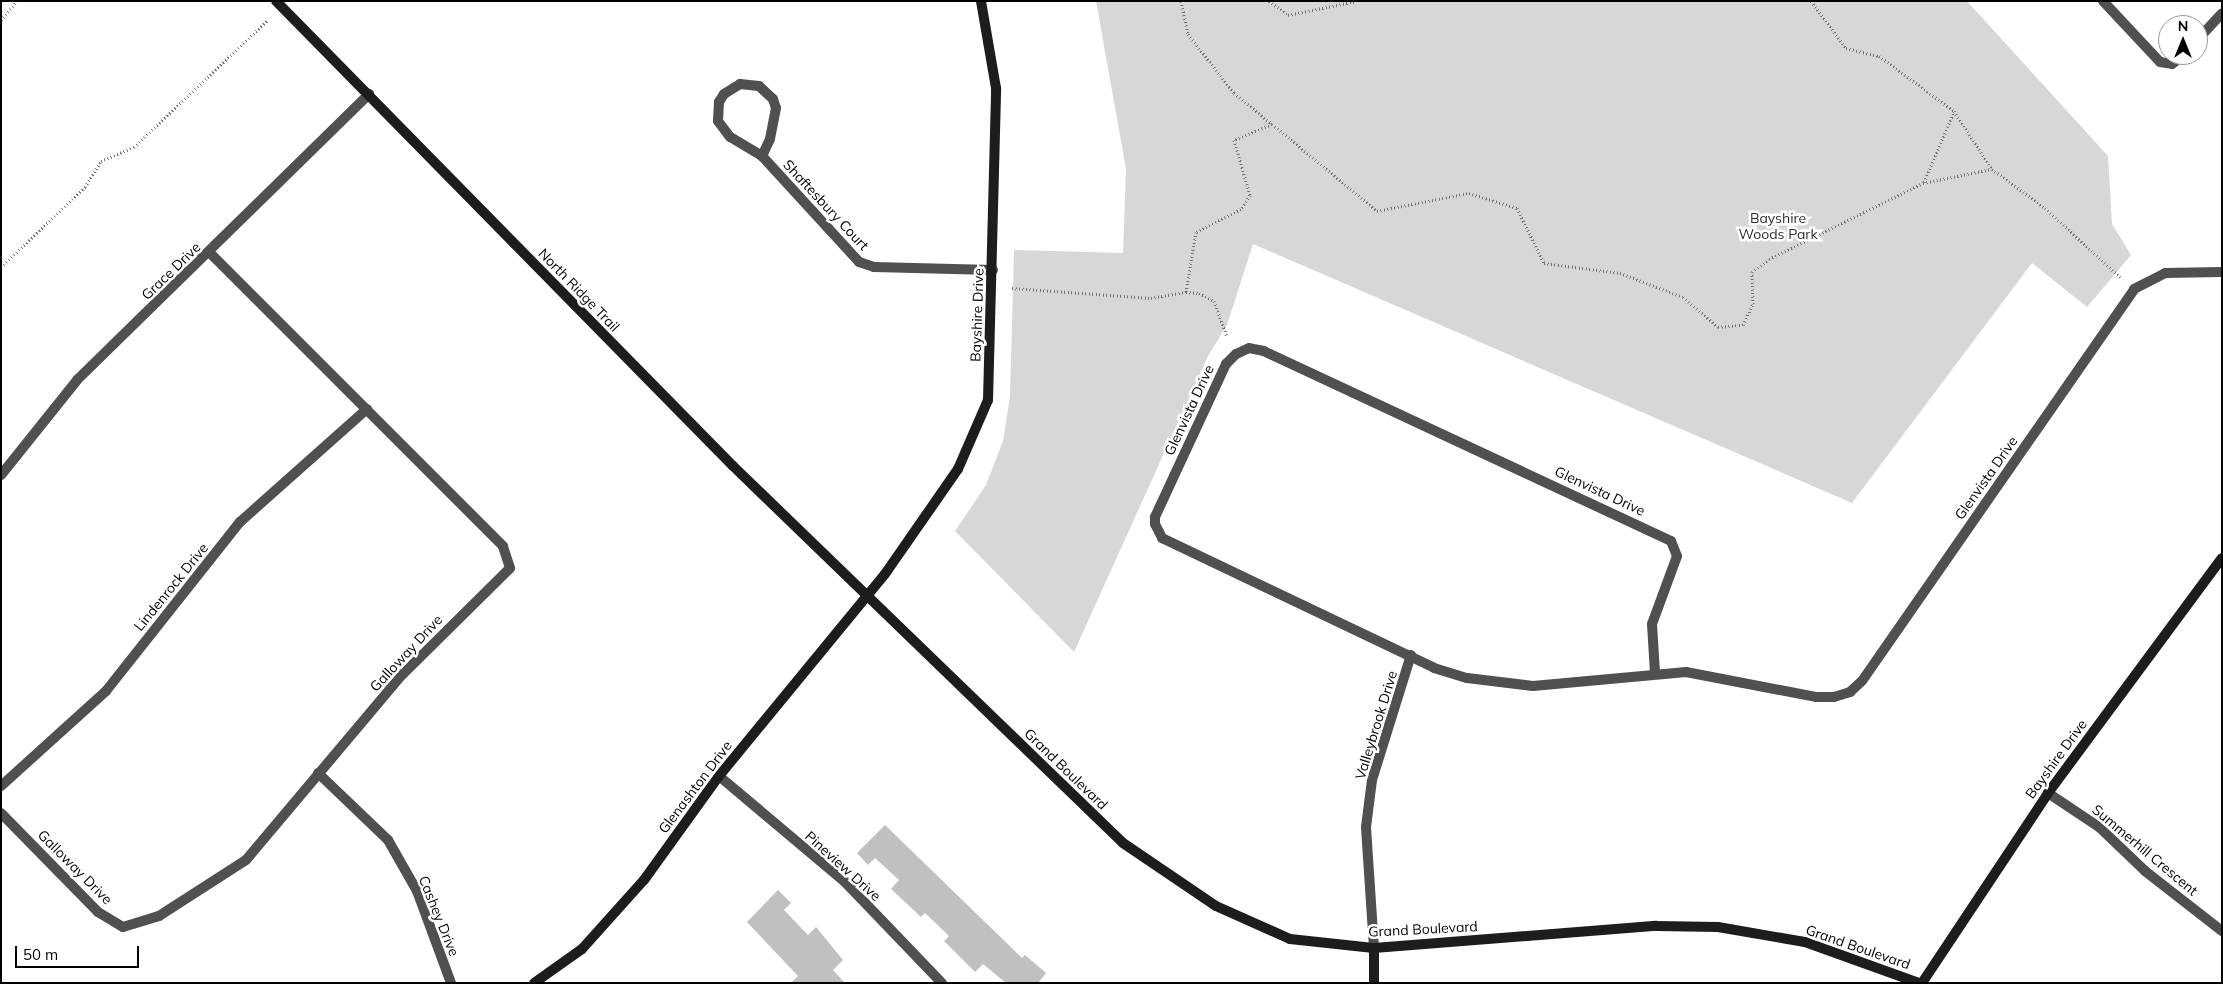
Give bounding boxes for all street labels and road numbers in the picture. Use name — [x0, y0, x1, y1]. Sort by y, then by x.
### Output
street label: Shaftesbury Court — [780, 156, 872, 254]
street label: Grace Drive — [138, 239, 204, 303]
street label: North Ridge Trail — [535, 245, 623, 335]
street label: Bayshire Drive — [967, 268, 987, 362]
street label: Glenvista Drive — [1161, 362, 1217, 458]
street label: Glenvista Drive — [1951, 433, 2021, 523]
street label: Glenvista Drive — [1552, 463, 1648, 519]
street label: Lindenrock Drive — [130, 540, 212, 634]
street label: Galloway Drive — [366, 611, 446, 695]
street label: Valleybrook Drive — [1351, 668, 1401, 782]
street label: Bayshire Drive — [2022, 716, 2090, 802]
street label: Grand Boulevard — [1021, 725, 1111, 813]
street label: Glenashton Drive — [655, 737, 735, 837]
street label: Summerhill Crescent — [2089, 801, 2201, 899]
street label: Galloway Drive — [34, 826, 116, 908]
street label: Pineview Drive — [802, 828, 884, 904]
street label: Cashey Drive — [415, 873, 463, 959]
street label: Grand Boulevard — [1368, 918, 1478, 940]
street label: Grand Boulevard — [1804, 921, 1912, 973]

